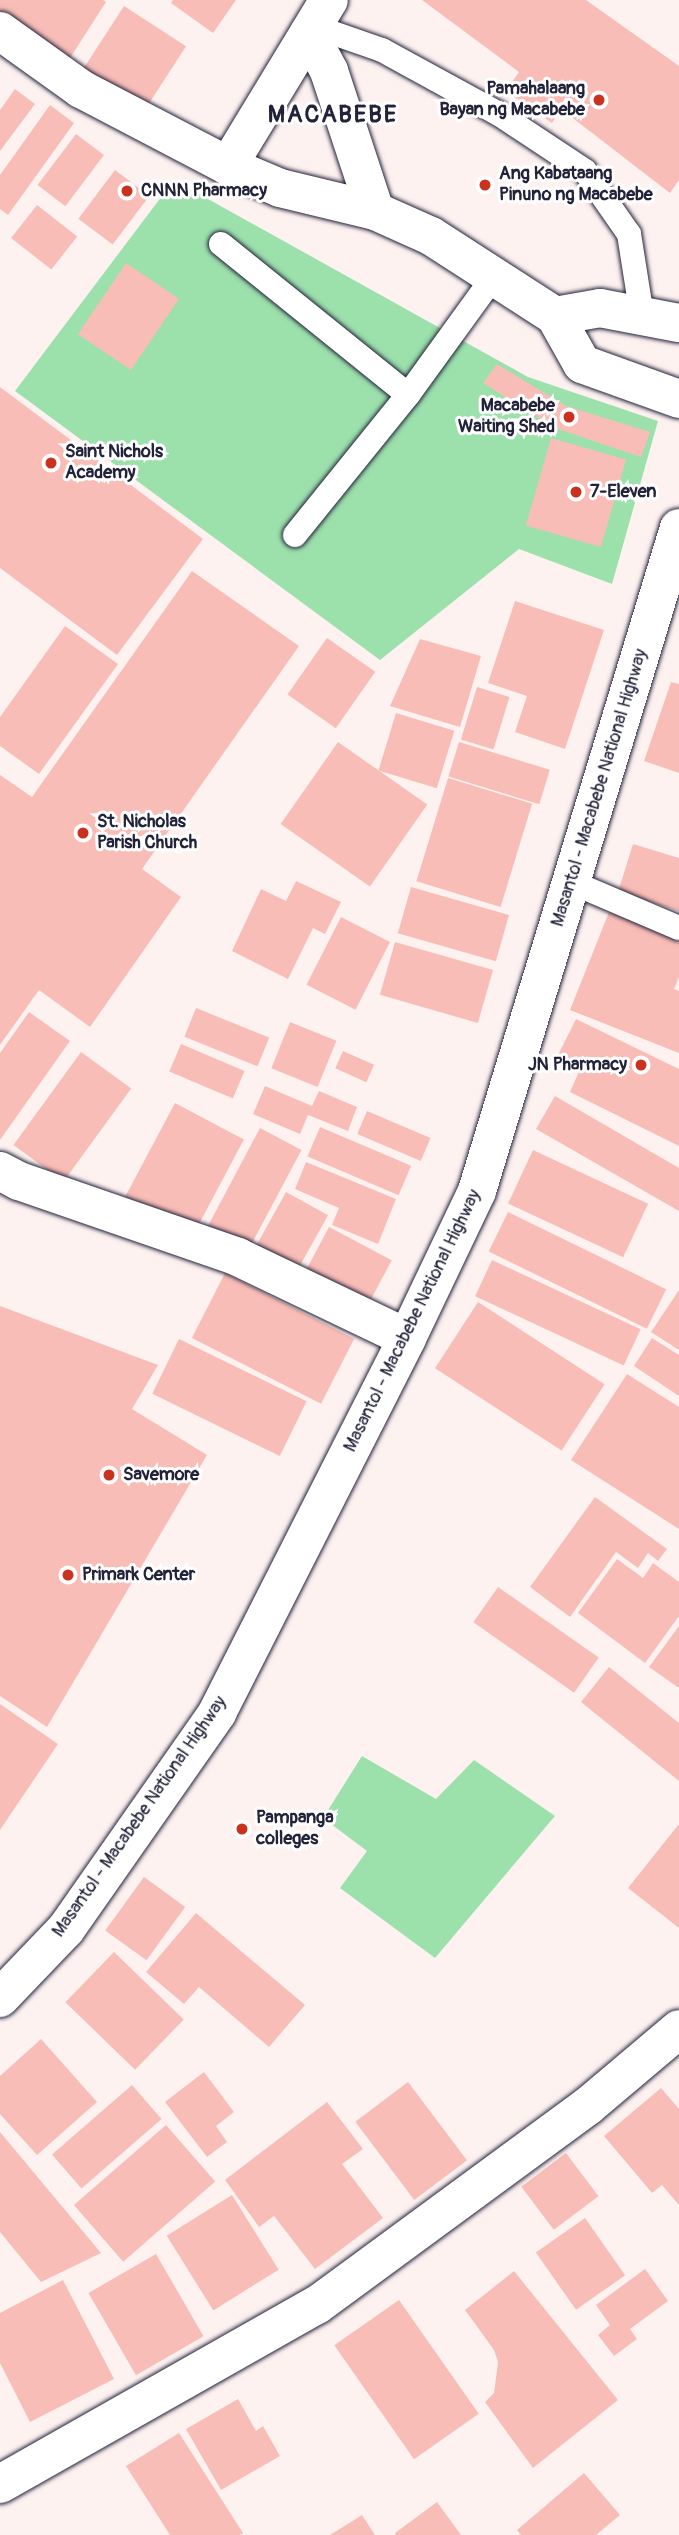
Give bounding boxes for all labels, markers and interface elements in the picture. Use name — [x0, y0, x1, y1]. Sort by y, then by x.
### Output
place label: Pamahalaang Bayan ng Macabebe — [439, 79, 585, 122]
marker: Pamahalaang Bayan ng Macabebe — [591, 92, 607, 108]
district label: MACABEBE — [269, 101, 397, 129]
place label: Ang Kabataang Pinuno ng Macabebe — [499, 164, 653, 206]
marker: Ang Kabataang Pinuno ng Macabebe — [477, 177, 493, 193]
place label: CNNN Pharmacy — [141, 180, 267, 202]
marker: CNNN Pharmacy — [119, 183, 135, 199]
place label: Macabebe Waiting Shed — [458, 396, 555, 438]
marker: Macabebe Waiting Shed — [561, 409, 577, 425]
place label: Saint Nichols Academy — [65, 442, 163, 484]
marker: Saint Nichols Academy — [43, 455, 59, 471]
place label: 7-Eleven — [590, 481, 657, 503]
marker: 7-Eleven — [568, 484, 584, 500]
street label: Masantol - Macabebe National Highway — [547, 647, 653, 929]
place label: St. Nicholas Parish Church — [97, 812, 197, 854]
marker: St. Nicholas Parish Church — [75, 825, 91, 841]
place label: JN Pharmacy — [528, 1054, 627, 1076]
marker: JN Pharmacy — [633, 1057, 649, 1073]
street label: Masantol - Macabebe National Highway — [340, 1186, 486, 1456]
place label: Savemore — [123, 1464, 199, 1486]
marker: Savemore — [101, 1467, 117, 1483]
place label: Primark Center — [82, 1564, 195, 1586]
marker: Primark Center — [60, 1567, 76, 1583]
street label: Masantol - Macabebe National Highway — [48, 1692, 232, 1942]
place label: Pampanga colleges — [256, 1808, 334, 1850]
marker: Pampanga colleges — [234, 1821, 250, 1837]

